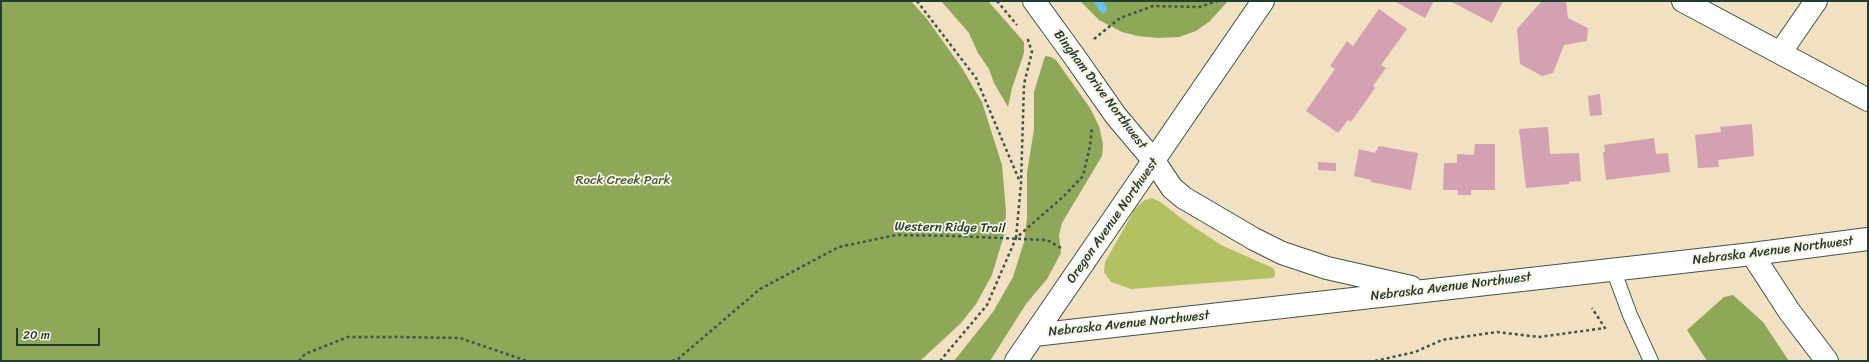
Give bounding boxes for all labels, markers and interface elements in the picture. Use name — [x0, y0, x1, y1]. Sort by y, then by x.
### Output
street label: Bingham Drive Northwest — [1050, 27, 1150, 153]
street label: Oregon Avenue Northwest — [1064, 155, 1162, 287]
park label: Rock Creek Park — [575, 173, 671, 189]
street label: Western Ridge Trail — [894, 219, 1006, 237]
street label: Nebraska Avenue Northwest — [1692, 233, 1854, 269]
street label: Nebraska Avenue Northwest — [1370, 269, 1532, 305]
street label: Nebraska Avenue Northwest — [1048, 308, 1210, 340]
scale bar — [18, 320, 102, 346]
text: 20 m — [23, 324, 50, 346]

